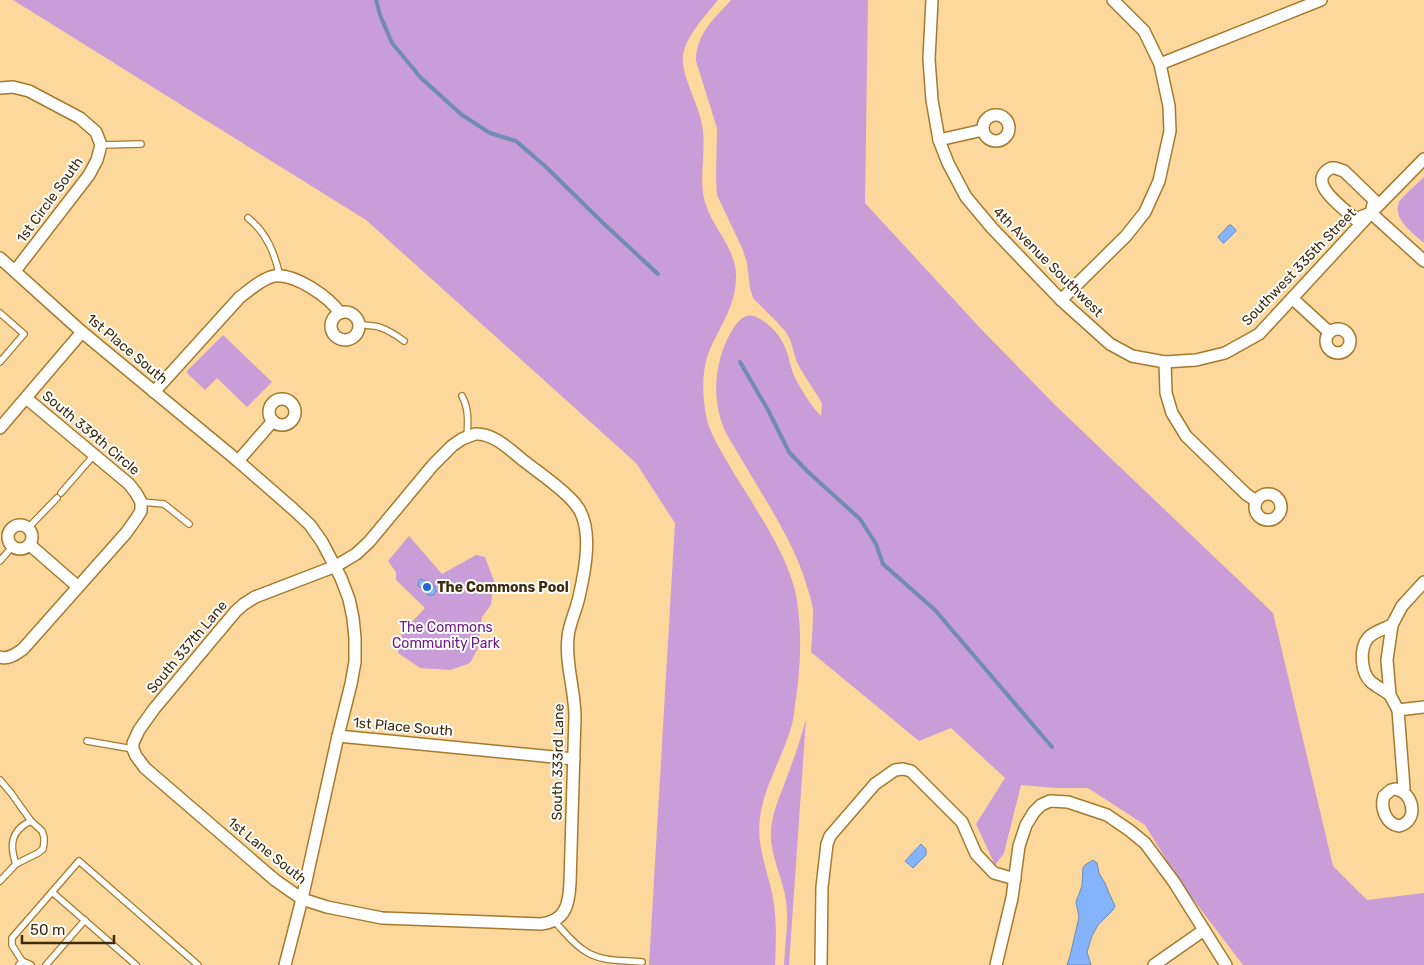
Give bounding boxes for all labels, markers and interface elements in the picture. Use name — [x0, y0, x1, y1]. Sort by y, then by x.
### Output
street label: 1st Circle South — [13, 154, 87, 246]
street label: 4th Avenue Southwest — [989, 203, 1107, 321]
street label: Southwest 335th Street — [1238, 204, 1360, 329]
street label: 1st Place South — [83, 310, 171, 388]
street label: South 339th Circle — [39, 387, 143, 479]
place label: The Commons Pool — [437, 579, 569, 596]
marker: The Commons Pool — [421, 581, 433, 593]
street label: South 337th Lane — [143, 597, 231, 697]
park label: The Commons Community Park — [392, 619, 501, 652]
street label: South 333rd Lane — [548, 703, 568, 820]
street label: 1st Place South — [352, 714, 454, 740]
street label: 1st Lane South — [224, 814, 310, 888]
scale bar — [22, 912, 115, 944]
text: 50 m — [30, 921, 65, 939]

